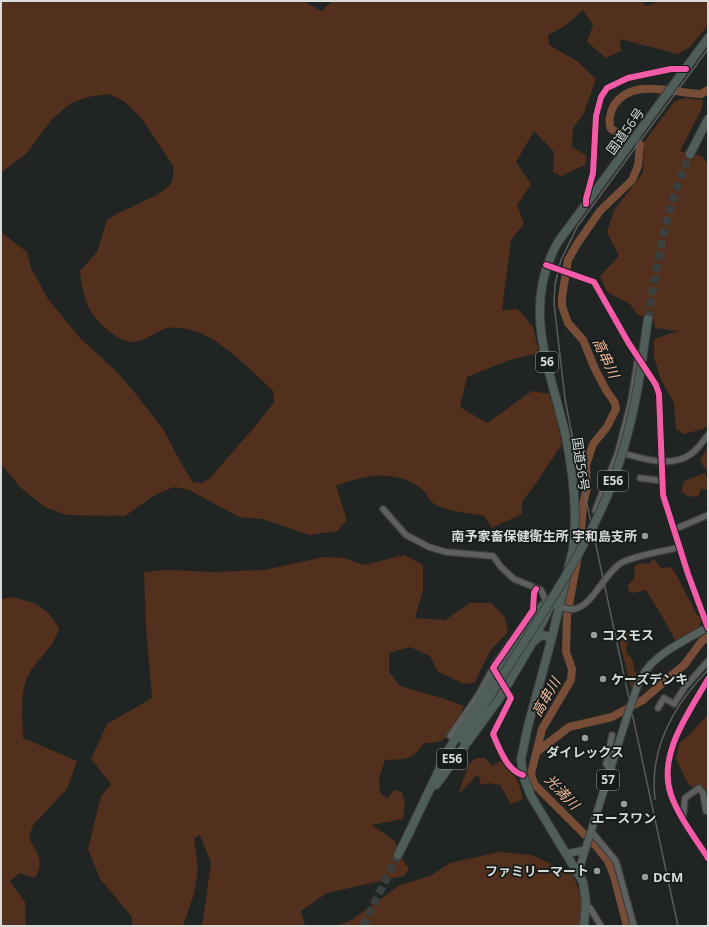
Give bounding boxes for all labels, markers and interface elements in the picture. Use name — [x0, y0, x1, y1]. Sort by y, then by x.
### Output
street label: 国道56号 — [602, 104, 648, 158]
water label: 高串川 — [589, 335, 625, 383]
road number: 56 — [536, 352, 558, 372]
street label: 国道56号 — [568, 436, 594, 492]
road number: E56 — [598, 471, 628, 491]
place label: 南予家畜保健衛生所 宇和島支所 — [452, 527, 637, 545]
marker: 南予家畜保健衛生所 宇和島支所 — [640, 531, 650, 541]
place label: コスモス — [602, 626, 654, 644]
marker: コスモス — [589, 630, 599, 640]
place label: ケーズデンキ — [611, 670, 688, 688]
water label: 高串川 — [527, 672, 565, 720]
marker: ケーズデンキ — [598, 674, 608, 684]
marker: ダイレックス — [580, 733, 590, 743]
place label: ダイレックス — [546, 743, 624, 761]
road number: E56 — [437, 749, 467, 769]
water label: 光満川 — [541, 770, 585, 815]
road number: 57 — [597, 770, 619, 790]
marker: エースワン — [619, 799, 629, 809]
place label: エースワン — [592, 809, 656, 827]
place label: ファミリーマート — [485, 862, 589, 880]
marker: ファミリーマート — [592, 866, 602, 876]
place label: DCM — [653, 868, 683, 886]
marker: DCM — [640, 872, 650, 882]

